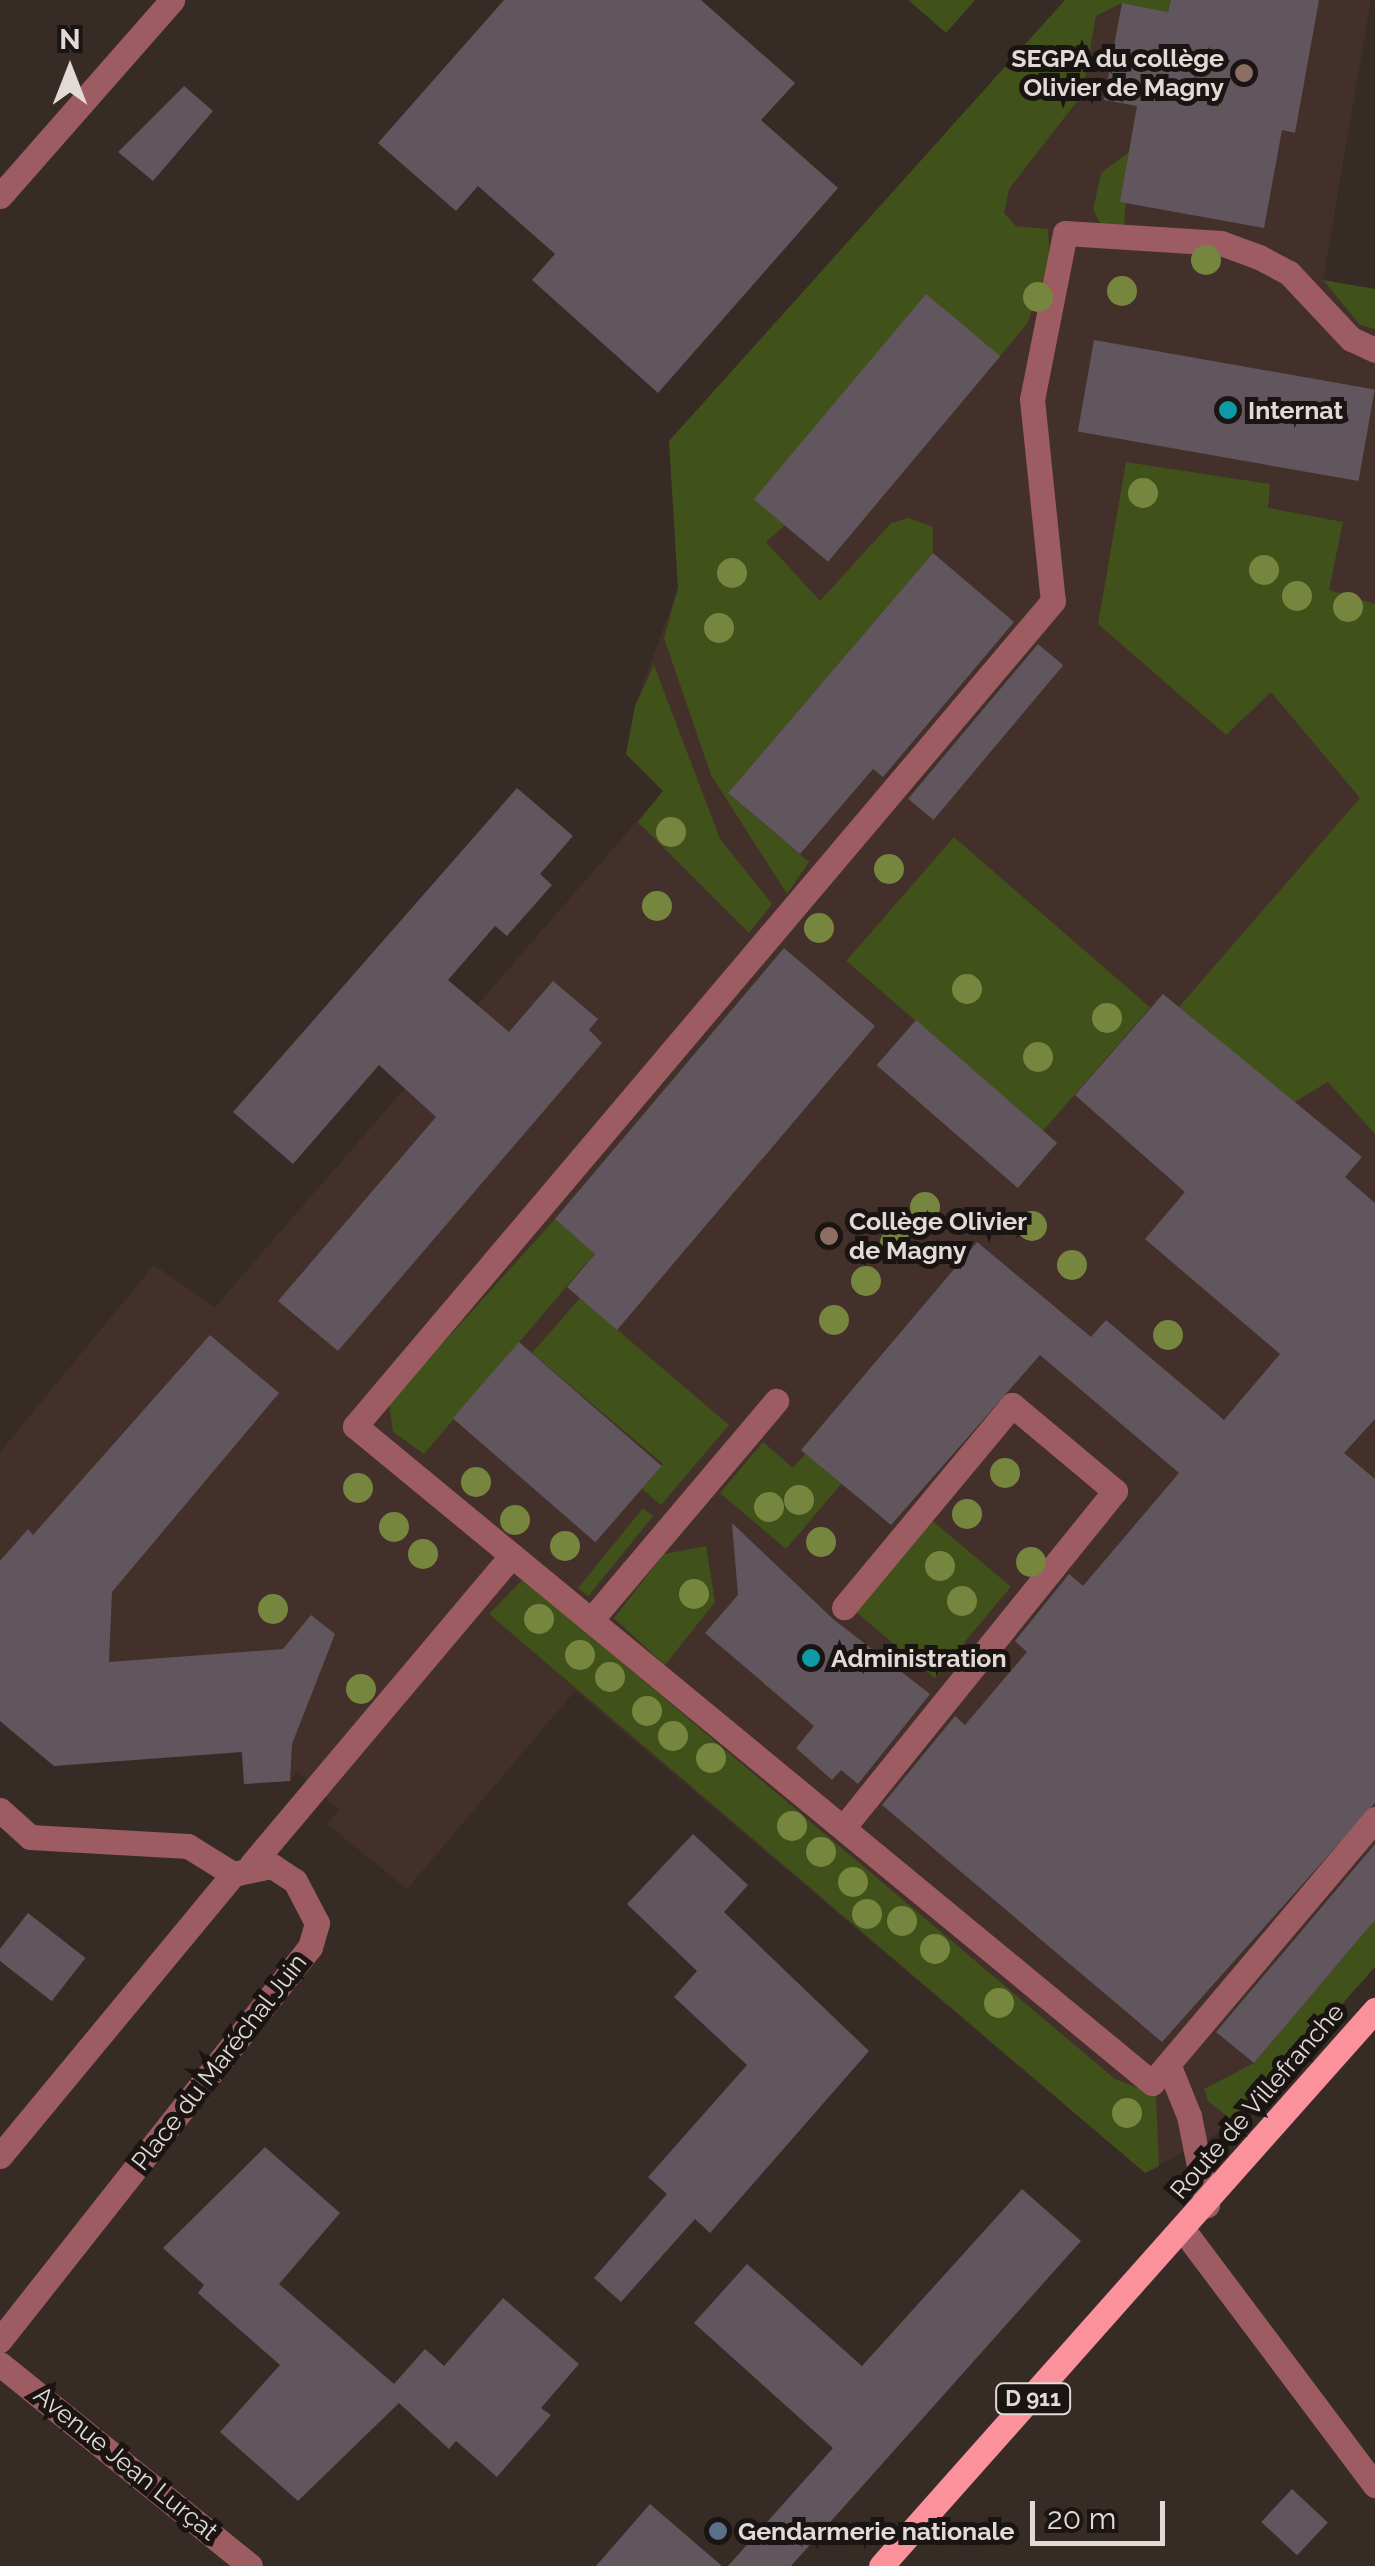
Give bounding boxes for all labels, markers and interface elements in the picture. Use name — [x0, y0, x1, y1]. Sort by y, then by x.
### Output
north arrow — [20, 20, 120, 120]
text: N — [59, 23, 81, 56]
place label: SEGPA du collège Olivier de Magny — [1010, 44, 1224, 103]
marker: SEGPA du collège Olivier de Magny — [1233, 62, 1255, 84]
place label: Internat — [1248, 395, 1343, 425]
marker: Internat — [1217, 399, 1239, 421]
place label: Collège Olivier de Magny — [849, 1207, 1027, 1266]
marker: Collège Olivier de Magny — [818, 1225, 840, 1247]
place label: Administration — [831, 1643, 1007, 1673]
marker: Administration — [800, 1647, 822, 1669]
street label: Place du Maréchal Juin — [125, 1947, 313, 2177]
street label: Route de Villefranche — [1164, 1997, 1350, 2205]
street label: Avenue Jean Lurçat — [28, 2379, 224, 2547]
road number: D 911 — [993, 2382, 1073, 2416]
scale bar — [1035, 2481, 1170, 2543]
text: 20 m — [1047, 2501, 1116, 2536]
place label: Gendarmerie nationale — [738, 2516, 1014, 2546]
marker: Gendarmerie nationale — [707, 2520, 729, 2542]

